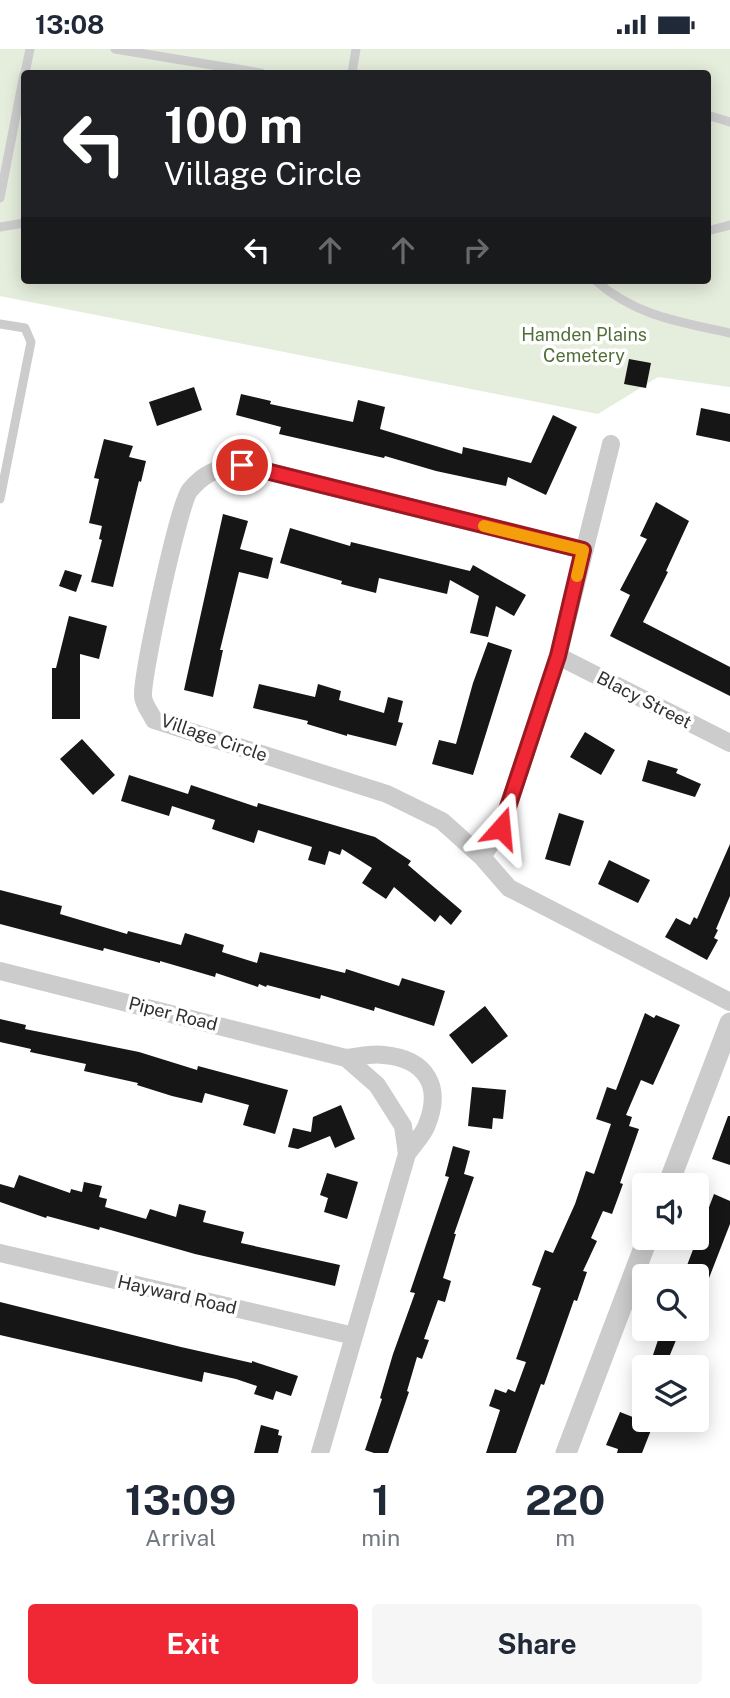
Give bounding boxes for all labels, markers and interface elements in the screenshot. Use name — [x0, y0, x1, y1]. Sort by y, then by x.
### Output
text: 13:08 — [35, 9, 105, 40]
text: 100 m — [164, 96, 303, 154]
icon: left — [49, 98, 140, 189]
text: Village Circle — [164, 155, 362, 192]
icon: left — [238, 231, 276, 269]
icon: ahead — [311, 231, 349, 269]
icon: ahead — [384, 231, 422, 269]
icon: right — [457, 231, 495, 269]
park label: Hamden Plains Cemetery — [521, 324, 647, 366]
pin — [212, 435, 272, 495]
icon: arrive — [223, 446, 261, 484]
street label: Blacy Street — [593, 667, 695, 732]
street label: Village Circle — [158, 709, 270, 766]
position arrow — [464, 791, 538, 865]
street label: Piper Road — [126, 992, 220, 1035]
map controls — [632, 1173, 709, 1432]
button: sound — [632, 1173, 709, 1250]
button: search — [632, 1264, 709, 1341]
street label: Hayward Road — [115, 1271, 239, 1318]
button: layers — [632, 1355, 709, 1432]
text: 13:09 — [125, 1475, 237, 1524]
text: 1 — [372, 1475, 390, 1524]
text: 220 — [525, 1475, 605, 1524]
text: Arrival — [145, 1524, 216, 1551]
text: min — [361, 1524, 400, 1551]
text: m — [555, 1524, 575, 1551]
button: Exit — [28, 1604, 358, 1684]
button: Share — [372, 1604, 702, 1684]

